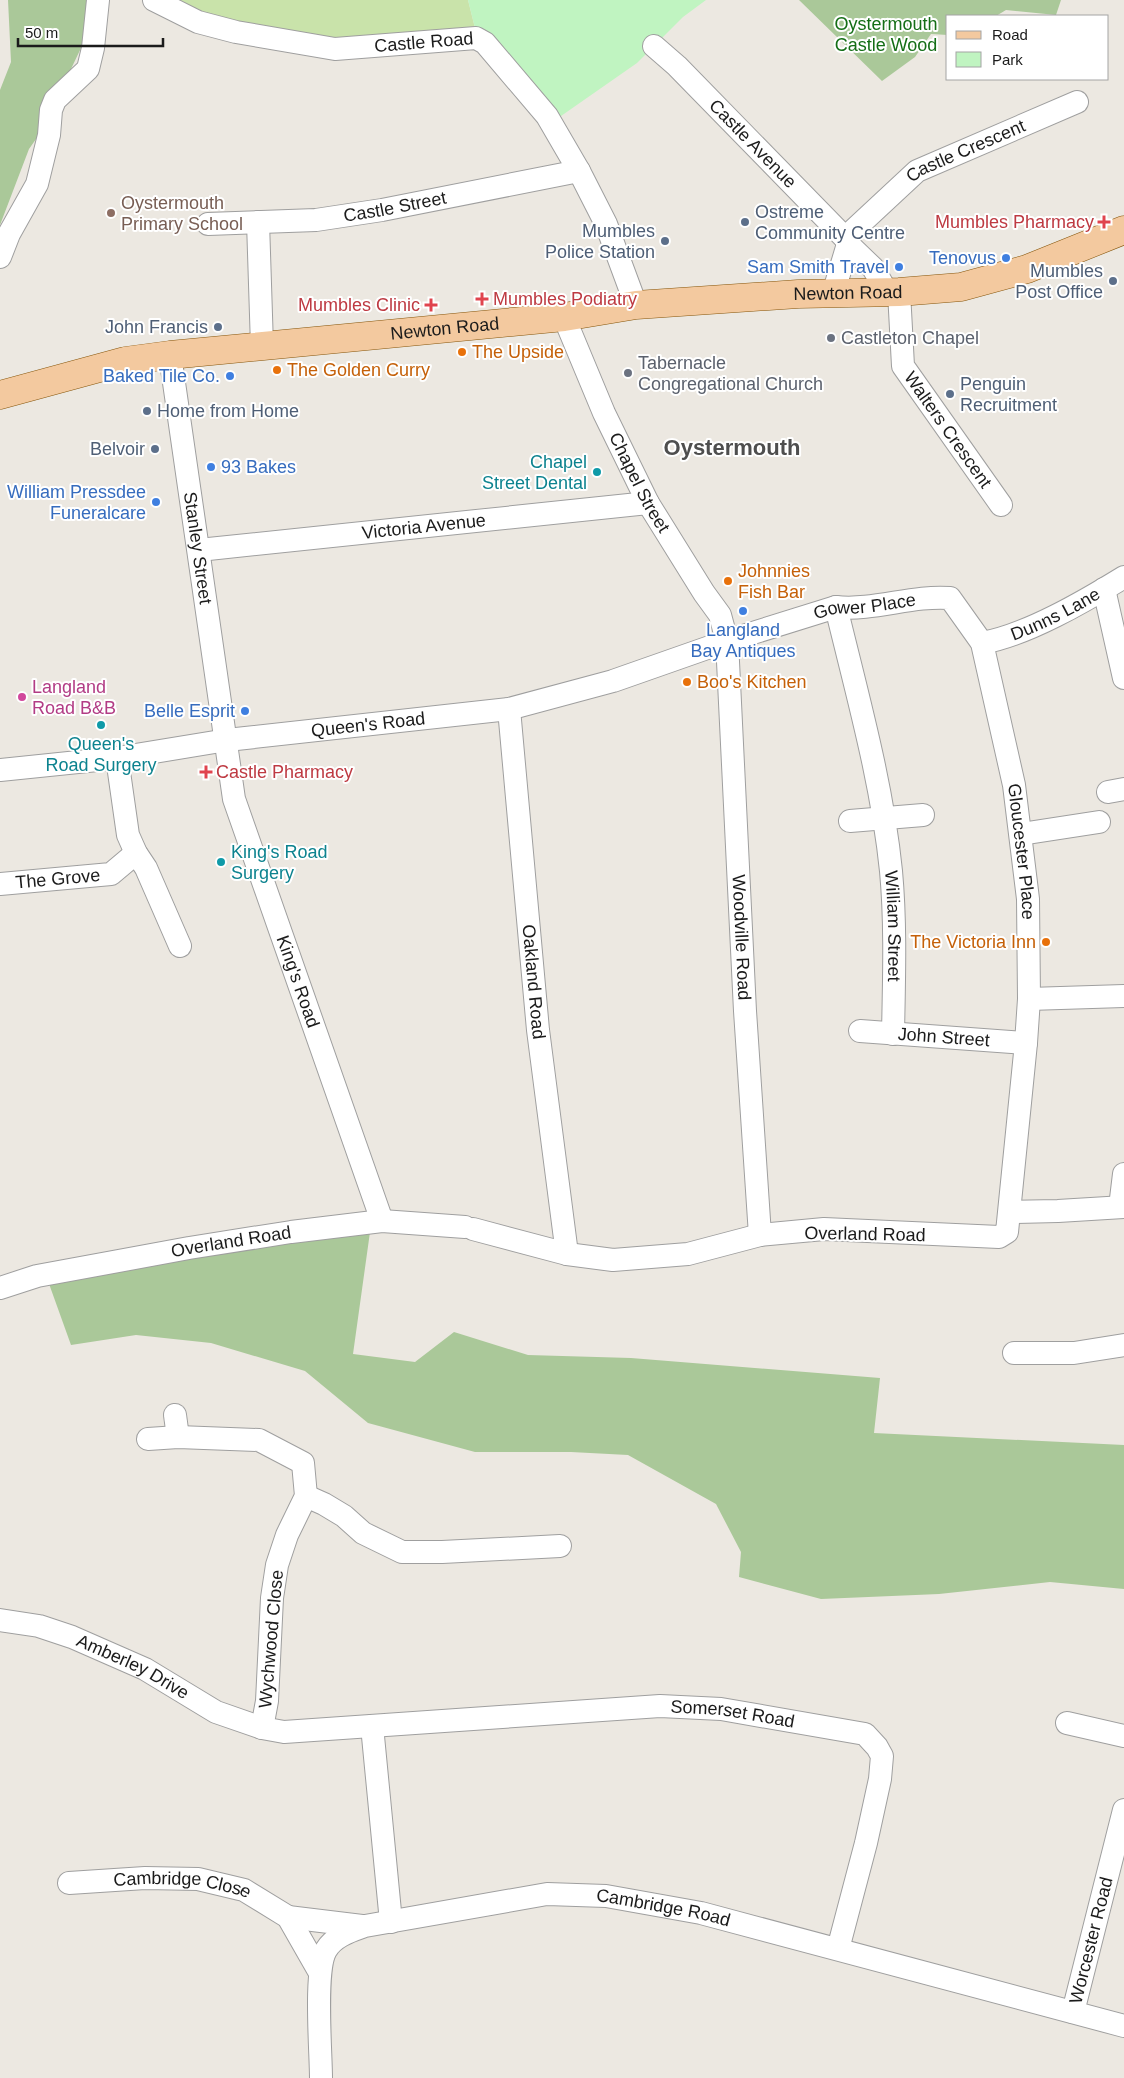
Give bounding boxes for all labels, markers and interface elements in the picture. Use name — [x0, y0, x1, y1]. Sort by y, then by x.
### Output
park label: Oystermouth Castle Wood — [834, 14, 938, 55]
scale bar — [18, 15, 162, 47]
legend — [946, 15, 1109, 80]
text: 50 m — [25, 24, 58, 41]
text: Road — [992, 26, 1028, 43]
street label: Castle Road — [374, 28, 474, 56]
text: Park — [992, 51, 1023, 68]
street label: Castle Avenue — [705, 95, 800, 192]
street label: Castle Crescent — [902, 116, 1028, 186]
street label: Castle Street — [342, 188, 448, 226]
place label: Oystermouth Primary School — [121, 193, 243, 234]
place label: Ostreme Community Centre — [755, 202, 905, 243]
marker: Oystermouth Primary School — [105, 207, 117, 219]
place label: Mumbles Pharmacy — [935, 212, 1094, 232]
marker: Ostreme Community Centre — [739, 216, 751, 228]
marker: Mumbles Pharmacy — [1098, 216, 1110, 228]
place label: Mumbles Police Station — [545, 221, 655, 262]
marker: Mumbles Police Station — [659, 235, 671, 247]
place label: Tenovus — [929, 248, 996, 268]
marker: Tenovus — [1000, 252, 1012, 264]
place label: Sam Smith Travel — [747, 257, 889, 277]
marker: Sam Smith Travel — [893, 261, 905, 273]
place label: Mumbles Post Office — [1015, 261, 1103, 302]
marker: Mumbles Post Office — [1107, 275, 1119, 287]
street label: Newton Road — [793, 282, 903, 304]
place label: Mumbles Podiatry — [493, 289, 637, 309]
marker: Mumbles Podiatry — [475, 292, 489, 306]
place label: Mumbles Clinic — [298, 295, 420, 315]
marker: Mumbles Clinic — [424, 298, 438, 312]
street label: Newton Road — [390, 313, 500, 344]
place label: John Francis — [105, 317, 208, 337]
marker: John Francis — [212, 321, 224, 333]
place label: Castleton Chapel — [841, 328, 979, 348]
marker: Castleton Chapel — [825, 332, 837, 344]
place label: The Upside — [472, 342, 564, 362]
marker: The Upside — [456, 346, 468, 358]
place label: Tabernacle Congregational Church — [638, 353, 823, 394]
place label: The Golden Curry — [287, 360, 430, 380]
marker: The Golden Curry — [271, 364, 283, 376]
place label: Baked Tile Co. — [103, 366, 220, 386]
marker: Tabernacle Congregational Church — [622, 367, 634, 379]
street label: Walters Crescent — [900, 368, 996, 492]
marker: Baked Tile Co. — [224, 370, 236, 382]
place label: Penguin Recruitment — [960, 374, 1057, 415]
marker: Penguin Recruitment — [944, 388, 956, 400]
place label: Home from Home — [157, 401, 299, 421]
marker: Home from Home — [141, 405, 153, 417]
street label: Chapel Street — [605, 429, 674, 536]
district label: Oystermouth — [664, 435, 800, 460]
place label: Belvoir — [90, 439, 145, 459]
marker: Belvoir — [149, 443, 161, 455]
place label: Chapel Street Dental — [482, 452, 587, 493]
place label: 93 Bakes — [221, 457, 296, 477]
marker: 93 Bakes — [205, 461, 217, 473]
marker: Chapel Street Dental — [591, 466, 603, 478]
place label: William Pressdee Funeralcare — [7, 482, 146, 523]
street label: Stanley Street — [180, 491, 216, 605]
marker: William Pressdee Funeralcare — [150, 496, 162, 508]
street label: Victoria Avenue — [361, 510, 487, 543]
place label: Johnnies Fish Bar — [738, 561, 810, 602]
marker: Johnnies Fish Bar — [722, 575, 734, 587]
street label: Dunns Lane — [1008, 584, 1104, 644]
street label: Gower Place — [811, 589, 917, 623]
marker: Langland Bay Antiques — [737, 605, 749, 617]
place label: Langland Bay Antiques — [690, 620, 796, 661]
place label: Boo's Kitchen — [697, 672, 807, 692]
marker: Boo's Kitchen — [681, 676, 693, 688]
place label: Langland Road B&B — [32, 677, 116, 718]
marker: Langland Road B&B — [16, 691, 28, 703]
place label: Belle Esprit — [144, 701, 235, 721]
marker: Belle Esprit — [239, 705, 251, 717]
street label: Queen's Road — [310, 708, 426, 741]
marker: Queen's Road Surgery — [95, 719, 107, 731]
place label: Queen's Road Surgery — [45, 734, 157, 775]
place label: Castle Pharmacy — [216, 762, 353, 782]
marker: Castle Pharmacy — [200, 766, 212, 778]
street label: Gloucester Place — [1004, 782, 1038, 920]
place label: King's Road Surgery — [231, 842, 328, 883]
marker: King's Road Surgery — [215, 856, 227, 868]
street label: The Grove — [14, 865, 101, 893]
street label: William Street — [881, 870, 904, 982]
street label: Woodville Road — [728, 874, 754, 1001]
street label: Oakland Road — [519, 924, 549, 1040]
place label: The Victoria Inn — [910, 932, 1036, 952]
street label: King's Road — [273, 933, 323, 1030]
marker: The Victoria Inn — [1040, 936, 1052, 948]
street label: John Street — [897, 1024, 990, 1050]
street label: Overland Road — [169, 1222, 292, 1261]
street label: Overland Road — [804, 1223, 926, 1245]
street label: Wychwood Close — [255, 1569, 287, 1709]
street label: Amberley Drive — [74, 1630, 193, 1703]
street label: Somerset Road — [670, 1697, 796, 1732]
street label: Cambridge Close — [113, 1868, 255, 1902]
street label: Worcester Road — [1066, 1875, 1117, 2006]
street label: Cambridge Road — [596, 1886, 733, 1930]

